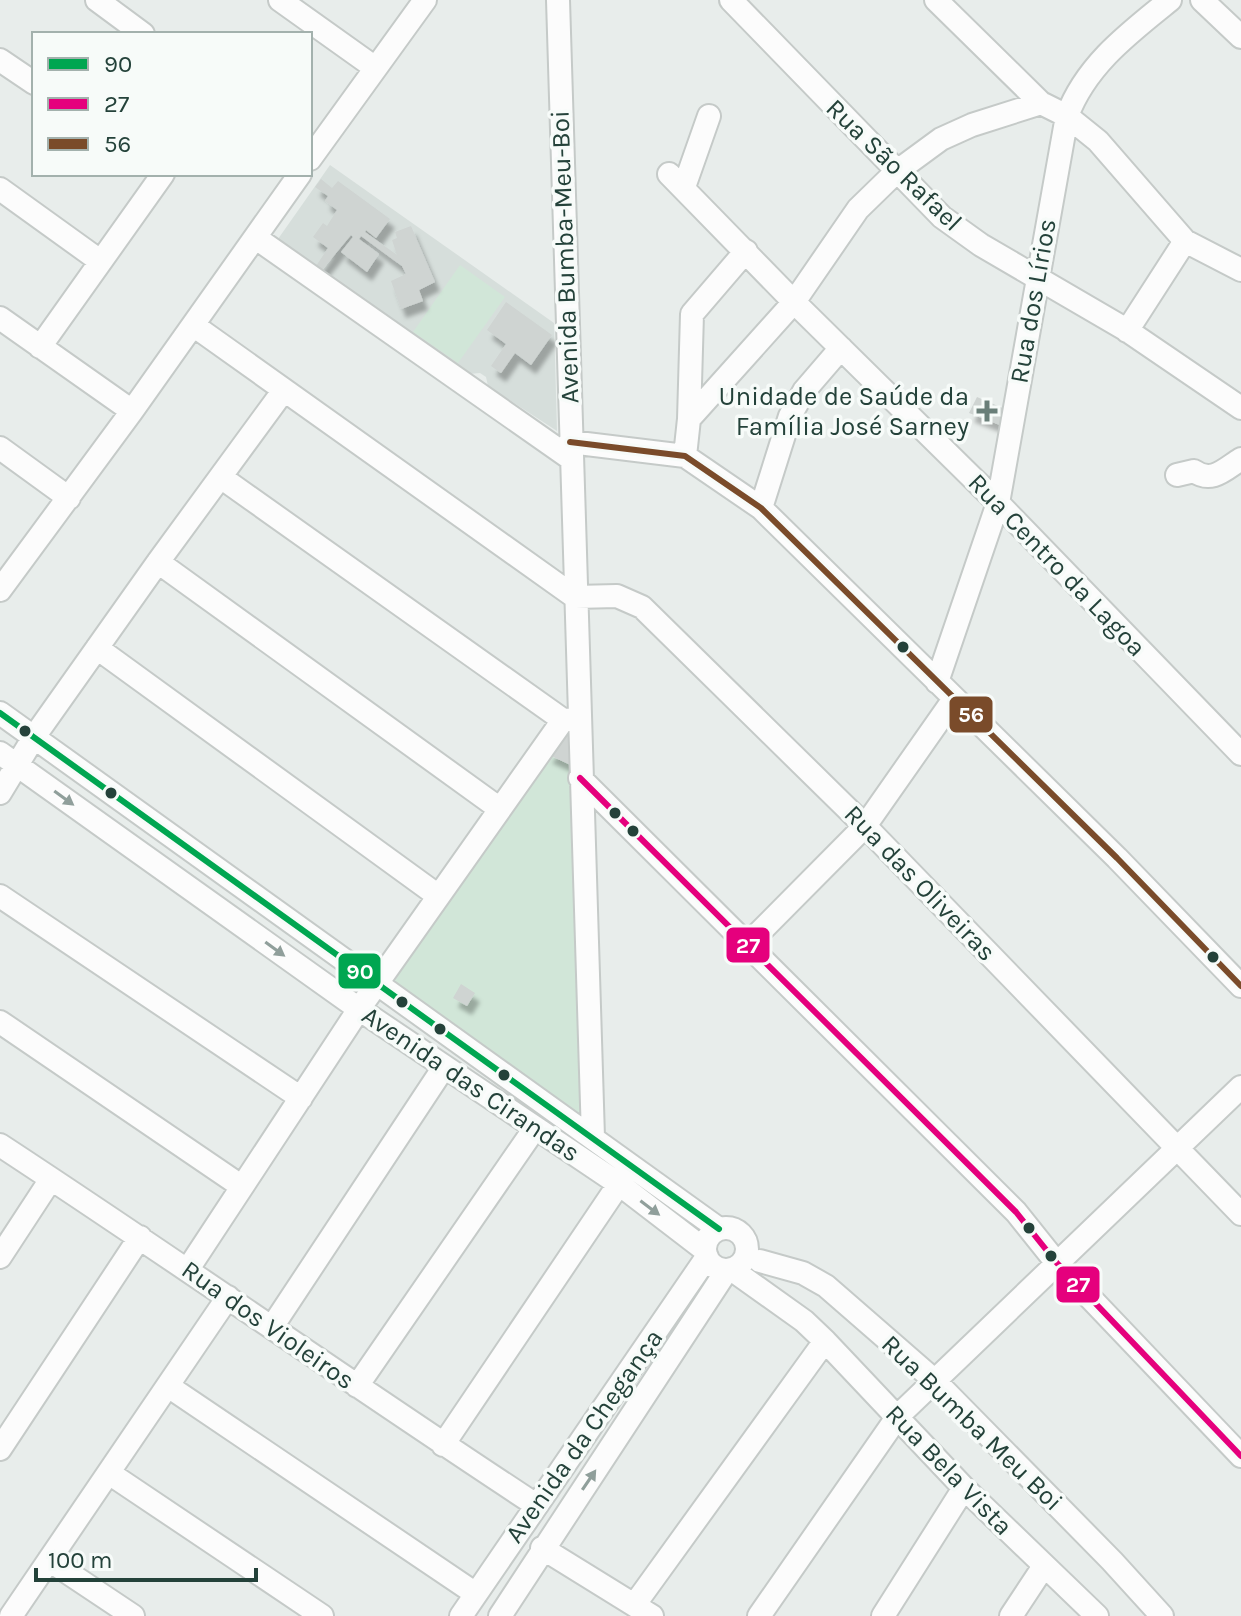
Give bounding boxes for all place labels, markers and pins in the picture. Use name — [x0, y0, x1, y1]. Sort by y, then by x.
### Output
place label: Unidade de Saúde da Família José Sarney — [719, 381, 969, 442]
marker: Unidade de Saúde da Família José Sarney — [976, 400, 998, 422]
unlabelled marker — [895, 639, 911, 655]
unlabelled marker — [17, 723, 33, 739]
unlabelled marker — [103, 785, 119, 801]
unlabelled marker — [607, 805, 623, 821]
unlabelled marker — [625, 823, 641, 839]
unlabelled marker — [1205, 949, 1221, 965]
unlabelled marker — [394, 994, 410, 1010]
unlabelled marker — [432, 1021, 448, 1037]
unlabelled marker — [496, 1067, 512, 1083]
unlabelled marker — [1021, 1220, 1037, 1236]
unlabelled marker — [1043, 1248, 1059, 1264]

